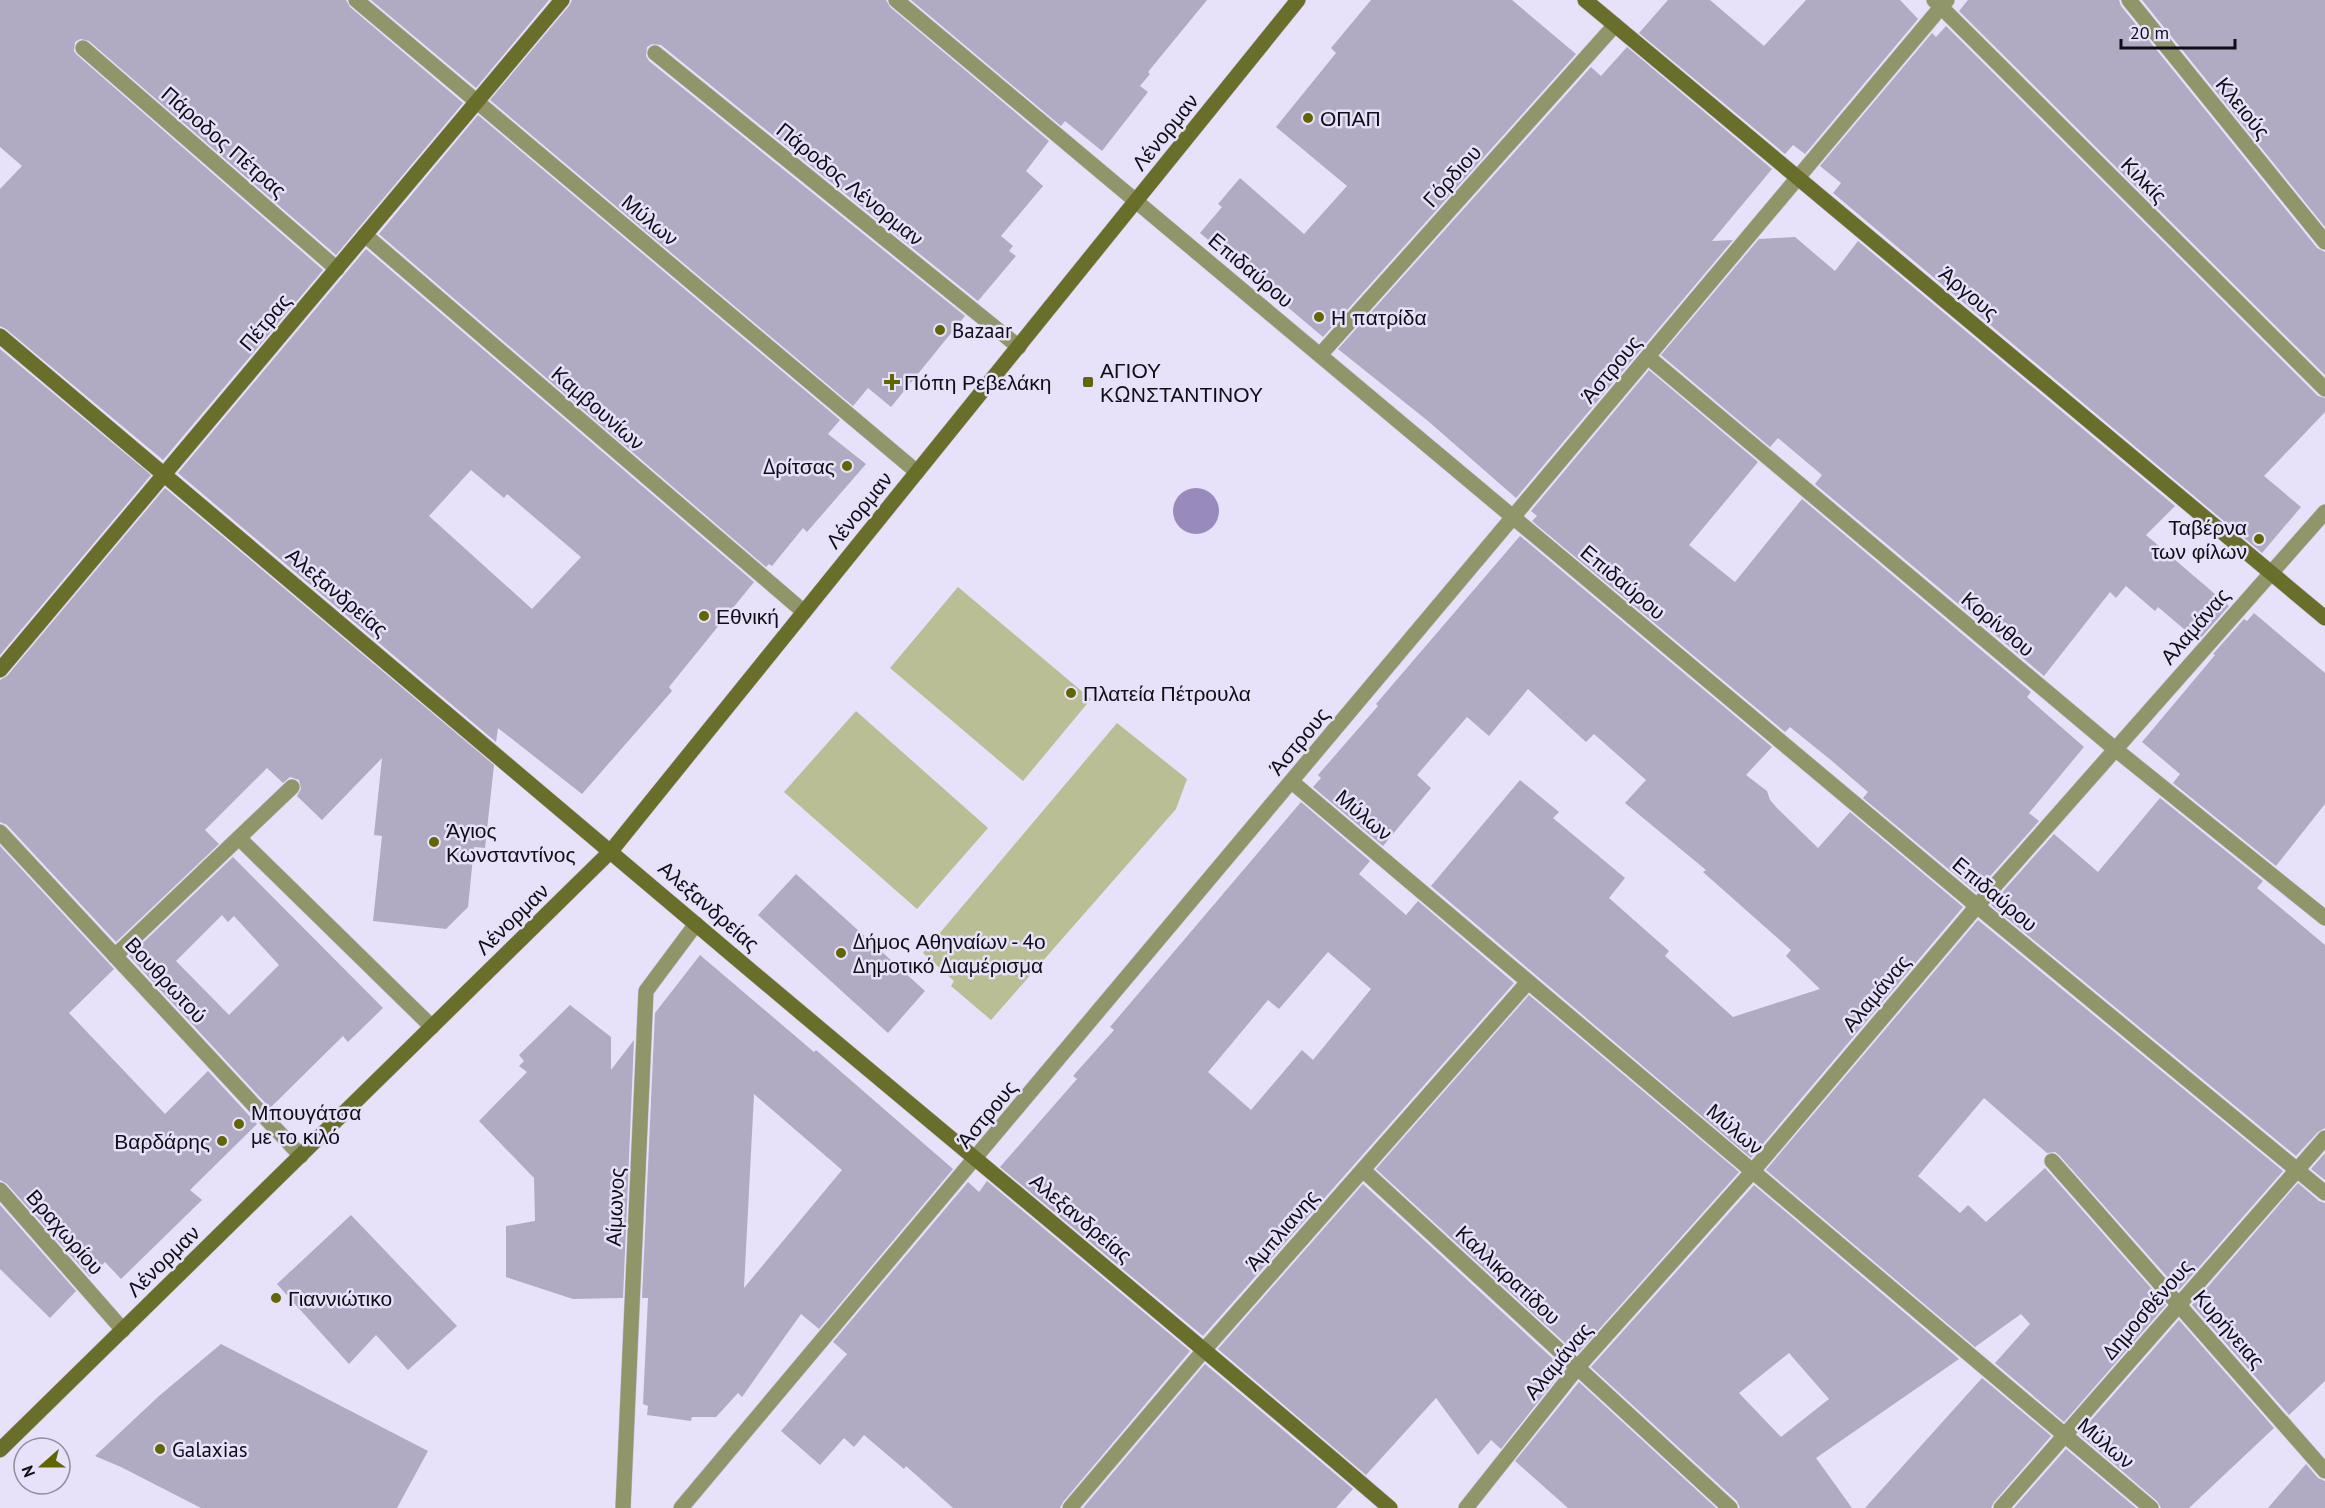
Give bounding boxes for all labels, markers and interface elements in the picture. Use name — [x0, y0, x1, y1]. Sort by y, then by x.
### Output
scale bar — [2121, 12, 2235, 50]
text: 20 m — [2130, 21, 2169, 44]
street label: Κλειούς — [2210, 72, 2276, 144]
street label: Πάροδος Πέτρας — [156, 80, 292, 204]
street label: Λένορμαν — [1126, 88, 1204, 176]
place label: ΟΠΑΠ — [1320, 105, 1381, 132]
marker: ΟΠΑΠ — [1301, 111, 1315, 125]
street label: Πάροδος Λένορμαν — [771, 116, 929, 252]
street label: Γόρδιου — [1417, 139, 1487, 213]
street label: Κιλκίς — [2115, 151, 2173, 209]
street label: Μύλων — [616, 188, 684, 252]
street label: Επιδαύρου — [1203, 227, 1299, 313]
street label: Άργους — [1934, 260, 2004, 326]
street label: Πέτρας — [233, 288, 297, 356]
place label: Η πατρίδα — [1331, 304, 1427, 331]
marker: Η πατρίδα — [1312, 310, 1326, 324]
place label: Bazaar — [952, 317, 1012, 344]
marker: Bazaar — [933, 323, 947, 337]
street label: Άστρους — [1575, 329, 1647, 409]
place label: ΑΓΙΟΥ ΚΩΝΣΤΑΝΤΙΝΟΥ — [1100, 357, 1263, 408]
street label: Καμβουνίων — [546, 360, 650, 456]
place label: Πόπη Ρεβελάκη — [904, 369, 1051, 396]
marker: Πόπη Ρεβελάκη — [885, 375, 899, 389]
marker: ΑΓΙΟΥ ΚΩΝΣΤΑΝΤΙΝΟΥ — [1081, 375, 1095, 389]
place label: Δρίτσας — [763, 453, 835, 480]
marker: Δρίτσας — [840, 459, 854, 473]
street label: Λένορμαν — [820, 466, 898, 554]
place label: Ταβέρνα των φίλων — [2151, 514, 2247, 565]
marker: Ταβέρνα των φίλων — [2252, 532, 2266, 546]
street label: Επιδαύρου — [1575, 539, 1671, 625]
street label: Αλεξανδρείας — [280, 541, 394, 643]
street label: Αλαμάνας — [2154, 582, 2236, 670]
street label: Κορίνθου — [1956, 586, 2040, 662]
place label: Εθνική — [716, 603, 779, 630]
marker: Εθνική — [697, 609, 711, 623]
place label: Πλατεία Πέτρουλα — [1083, 680, 1251, 707]
marker: Πλατεία Πέτρουλα — [1064, 686, 1078, 700]
street label: Άστρους — [1263, 701, 1335, 781]
street label: Μύλων — [1330, 783, 1398, 847]
place label: Άγιος Κωνσταντίνος — [446, 817, 576, 868]
marker: Άγιος Κωνσταντίνος — [427, 835, 441, 849]
street label: Επιδαύρου — [1947, 851, 2043, 937]
street label: Αλεξανδρείας — [653, 855, 765, 957]
street label: Λένορμαν — [470, 877, 554, 961]
place label: Δήμος Αθηναίων - 4ο Δημοτικό Διαμέρισμα — [853, 928, 1046, 979]
street label: Βουθρωτού — [119, 931, 213, 1029]
marker: Δήμος Αθηναίων - 4ο Δημοτικό Διαμέρισμα — [834, 946, 848, 960]
street label: Αλαμάνας — [1836, 949, 1916, 1037]
street label: Άστρους — [951, 1074, 1023, 1154]
street label: Μύλων — [1701, 1097, 1769, 1161]
place label: Μπουγάτσα με το κιλό — [251, 1099, 361, 1150]
marker: Μπουγάτσα με το κιλό — [232, 1117, 246, 1131]
place label: Βαρδάρης — [114, 1128, 210, 1155]
marker: Βαρδάρης — [215, 1134, 229, 1148]
street label: Αίμωνος — [599, 1167, 631, 1247]
street label: Αλεξανδρείας — [1024, 1167, 1138, 1269]
street label: Βραχωρίου — [20, 1184, 110, 1280]
street label: Άμπλιανης — [1239, 1184, 1325, 1276]
street label: Λένορμαν — [121, 1219, 205, 1303]
street label: Καλλικρατίδου — [1450, 1219, 1566, 1331]
street label: Δημοσθένους — [2096, 1253, 2198, 1365]
street label: Κυρήνειας — [2187, 1284, 2271, 1374]
place label: Γιαννιώτικο — [288, 1285, 392, 1312]
marker: Γιαννιώτικο — [269, 1291, 283, 1305]
street label: Αλαμάνας — [1518, 1317, 1598, 1405]
street label: Μύλων — [2072, 1411, 2140, 1475]
north arrow — [12, 1436, 72, 1496]
place label: Galaxias — [172, 1436, 248, 1463]
marker: Galaxias — [153, 1442, 167, 1456]
text: N — [17, 1463, 39, 1480]

